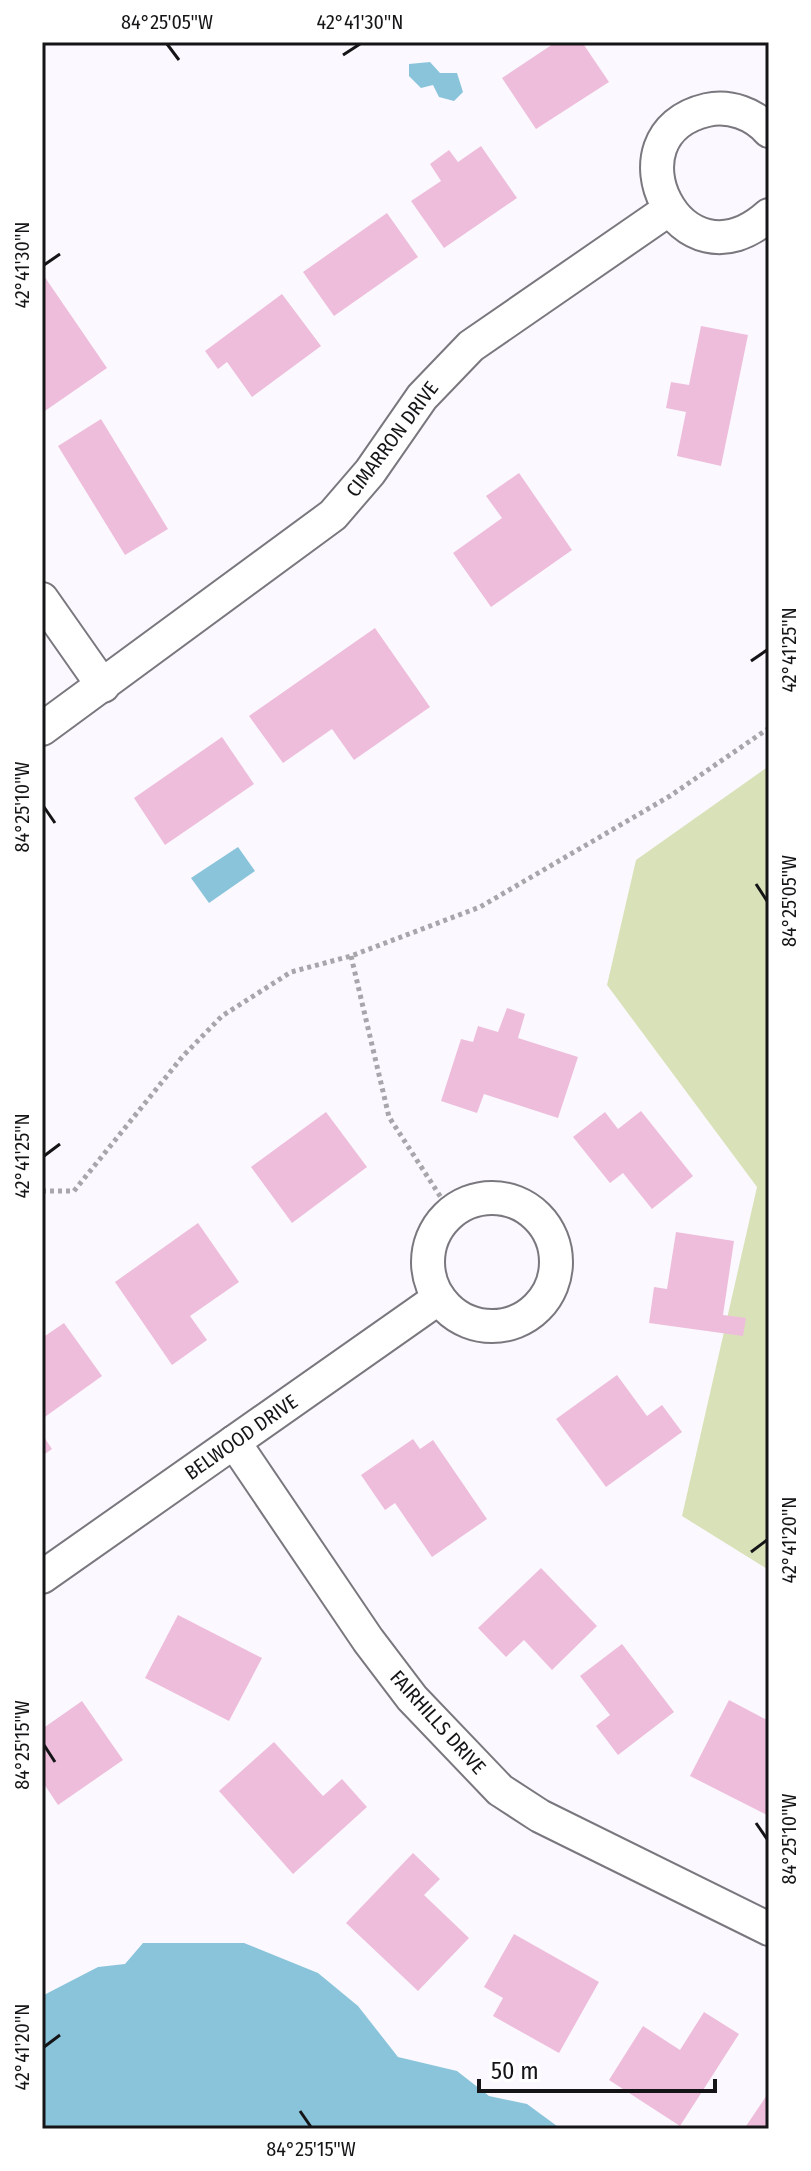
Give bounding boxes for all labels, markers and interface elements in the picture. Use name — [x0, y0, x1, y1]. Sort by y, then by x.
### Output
text: 84°25'05"W — [121, 10, 213, 34]
text: 42°41'30"N — [317, 10, 404, 34]
text: 42°41'30"N — [10, 222, 34, 309]
street label: CIMARRON DRIVE — [341, 376, 443, 502]
text: 42°41'25"N — [777, 607, 801, 693]
text: 84°25'10"W — [10, 761, 34, 853]
text: 84°25'05"W — [777, 855, 801, 947]
text: 42°41'25"N — [10, 1113, 34, 1199]
street label: BELWOOD DRIVE — [180, 1389, 302, 1485]
text: 42°41'20"N — [777, 1497, 801, 1583]
street label: FAIRHILLS DRIVE — [385, 1665, 491, 1779]
text: 84°25'15"W — [10, 1700, 34, 1790]
text: 84°25'10"W — [777, 1793, 801, 1885]
text: 42°41'20"N — [10, 2004, 34, 2090]
scale bar — [479, 2043, 715, 2093]
text: 50 m — [491, 2057, 539, 2085]
text: 84°25'15"W — [266, 2137, 356, 2161]

